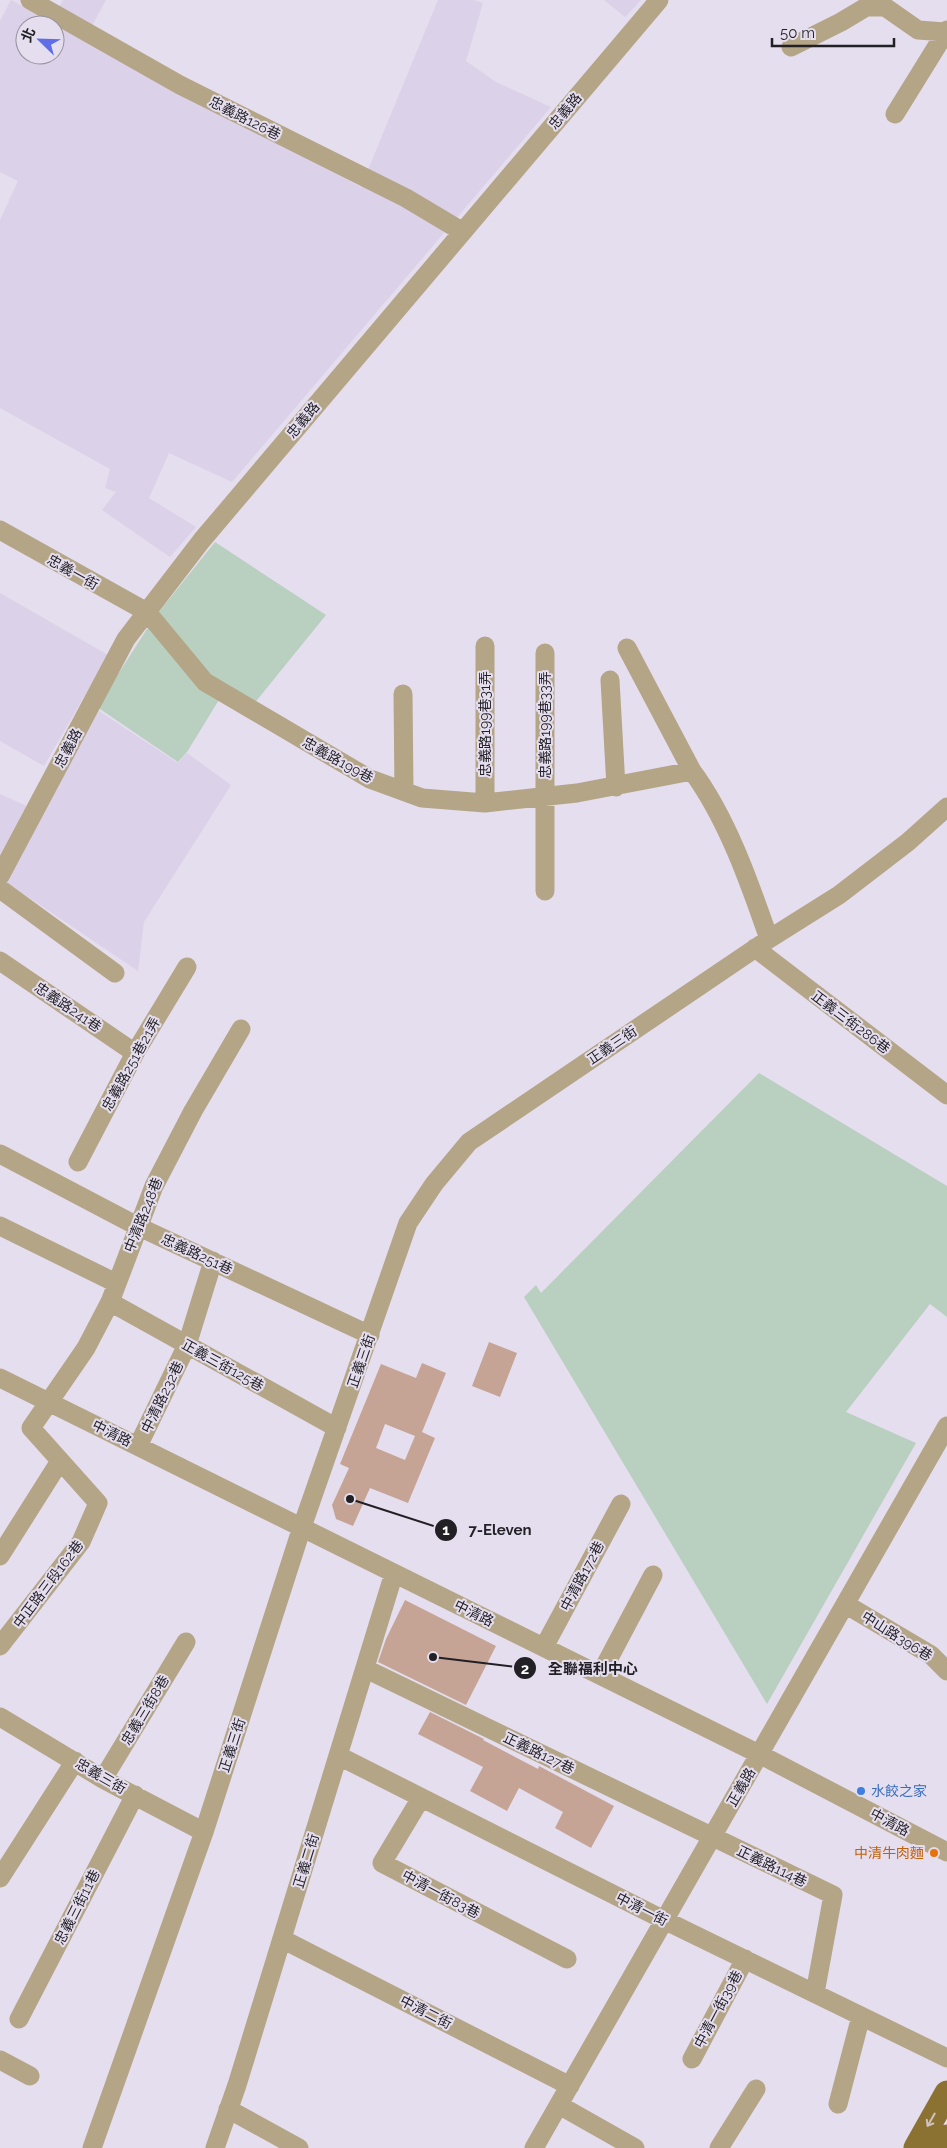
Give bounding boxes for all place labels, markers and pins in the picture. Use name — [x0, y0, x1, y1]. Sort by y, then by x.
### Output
callout: 7-Eleven — [434, 1515, 542, 1545]
callout: 全聯福利中心 — [513, 1653, 648, 1683]
place label: 水餃之家 — [871, 1783, 927, 1799]
marker: 水餃之家 — [855, 1785, 867, 1797]
place label: 中清牛肉麵 — [854, 1845, 924, 1861]
marker: 中清牛肉麵 — [928, 1847, 940, 1859]

